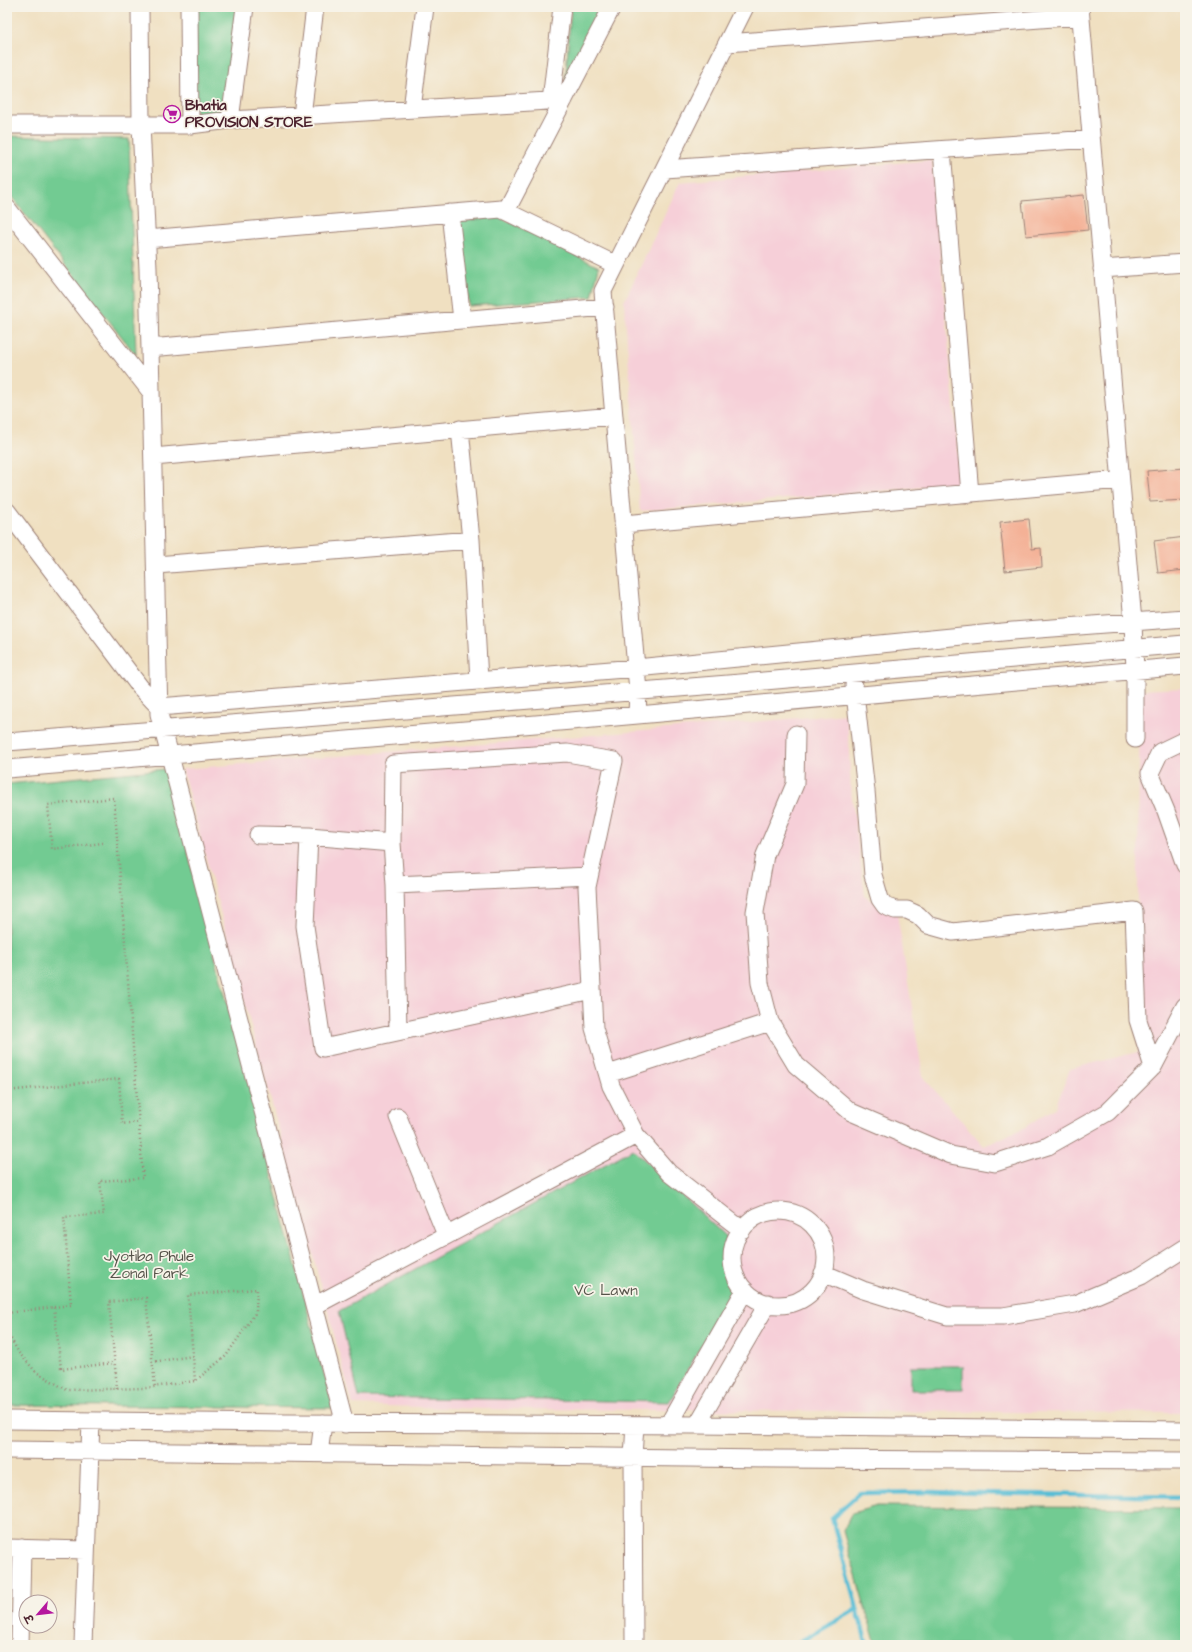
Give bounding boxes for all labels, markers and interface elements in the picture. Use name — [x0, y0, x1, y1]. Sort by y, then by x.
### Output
place label: Bhatia PROVISION STORE — [185, 95, 313, 133]
supermarket icon: Bhatia PROVISION STORE — [162, 104, 182, 124]
park label: Jyotiba Phule Zonal Park — [104, 1246, 194, 1284]
park label: VC Lawn — [574, 1280, 638, 1301]
north arrow — [18, 1594, 58, 1634]
text: उ — [20, 1610, 38, 1626]

